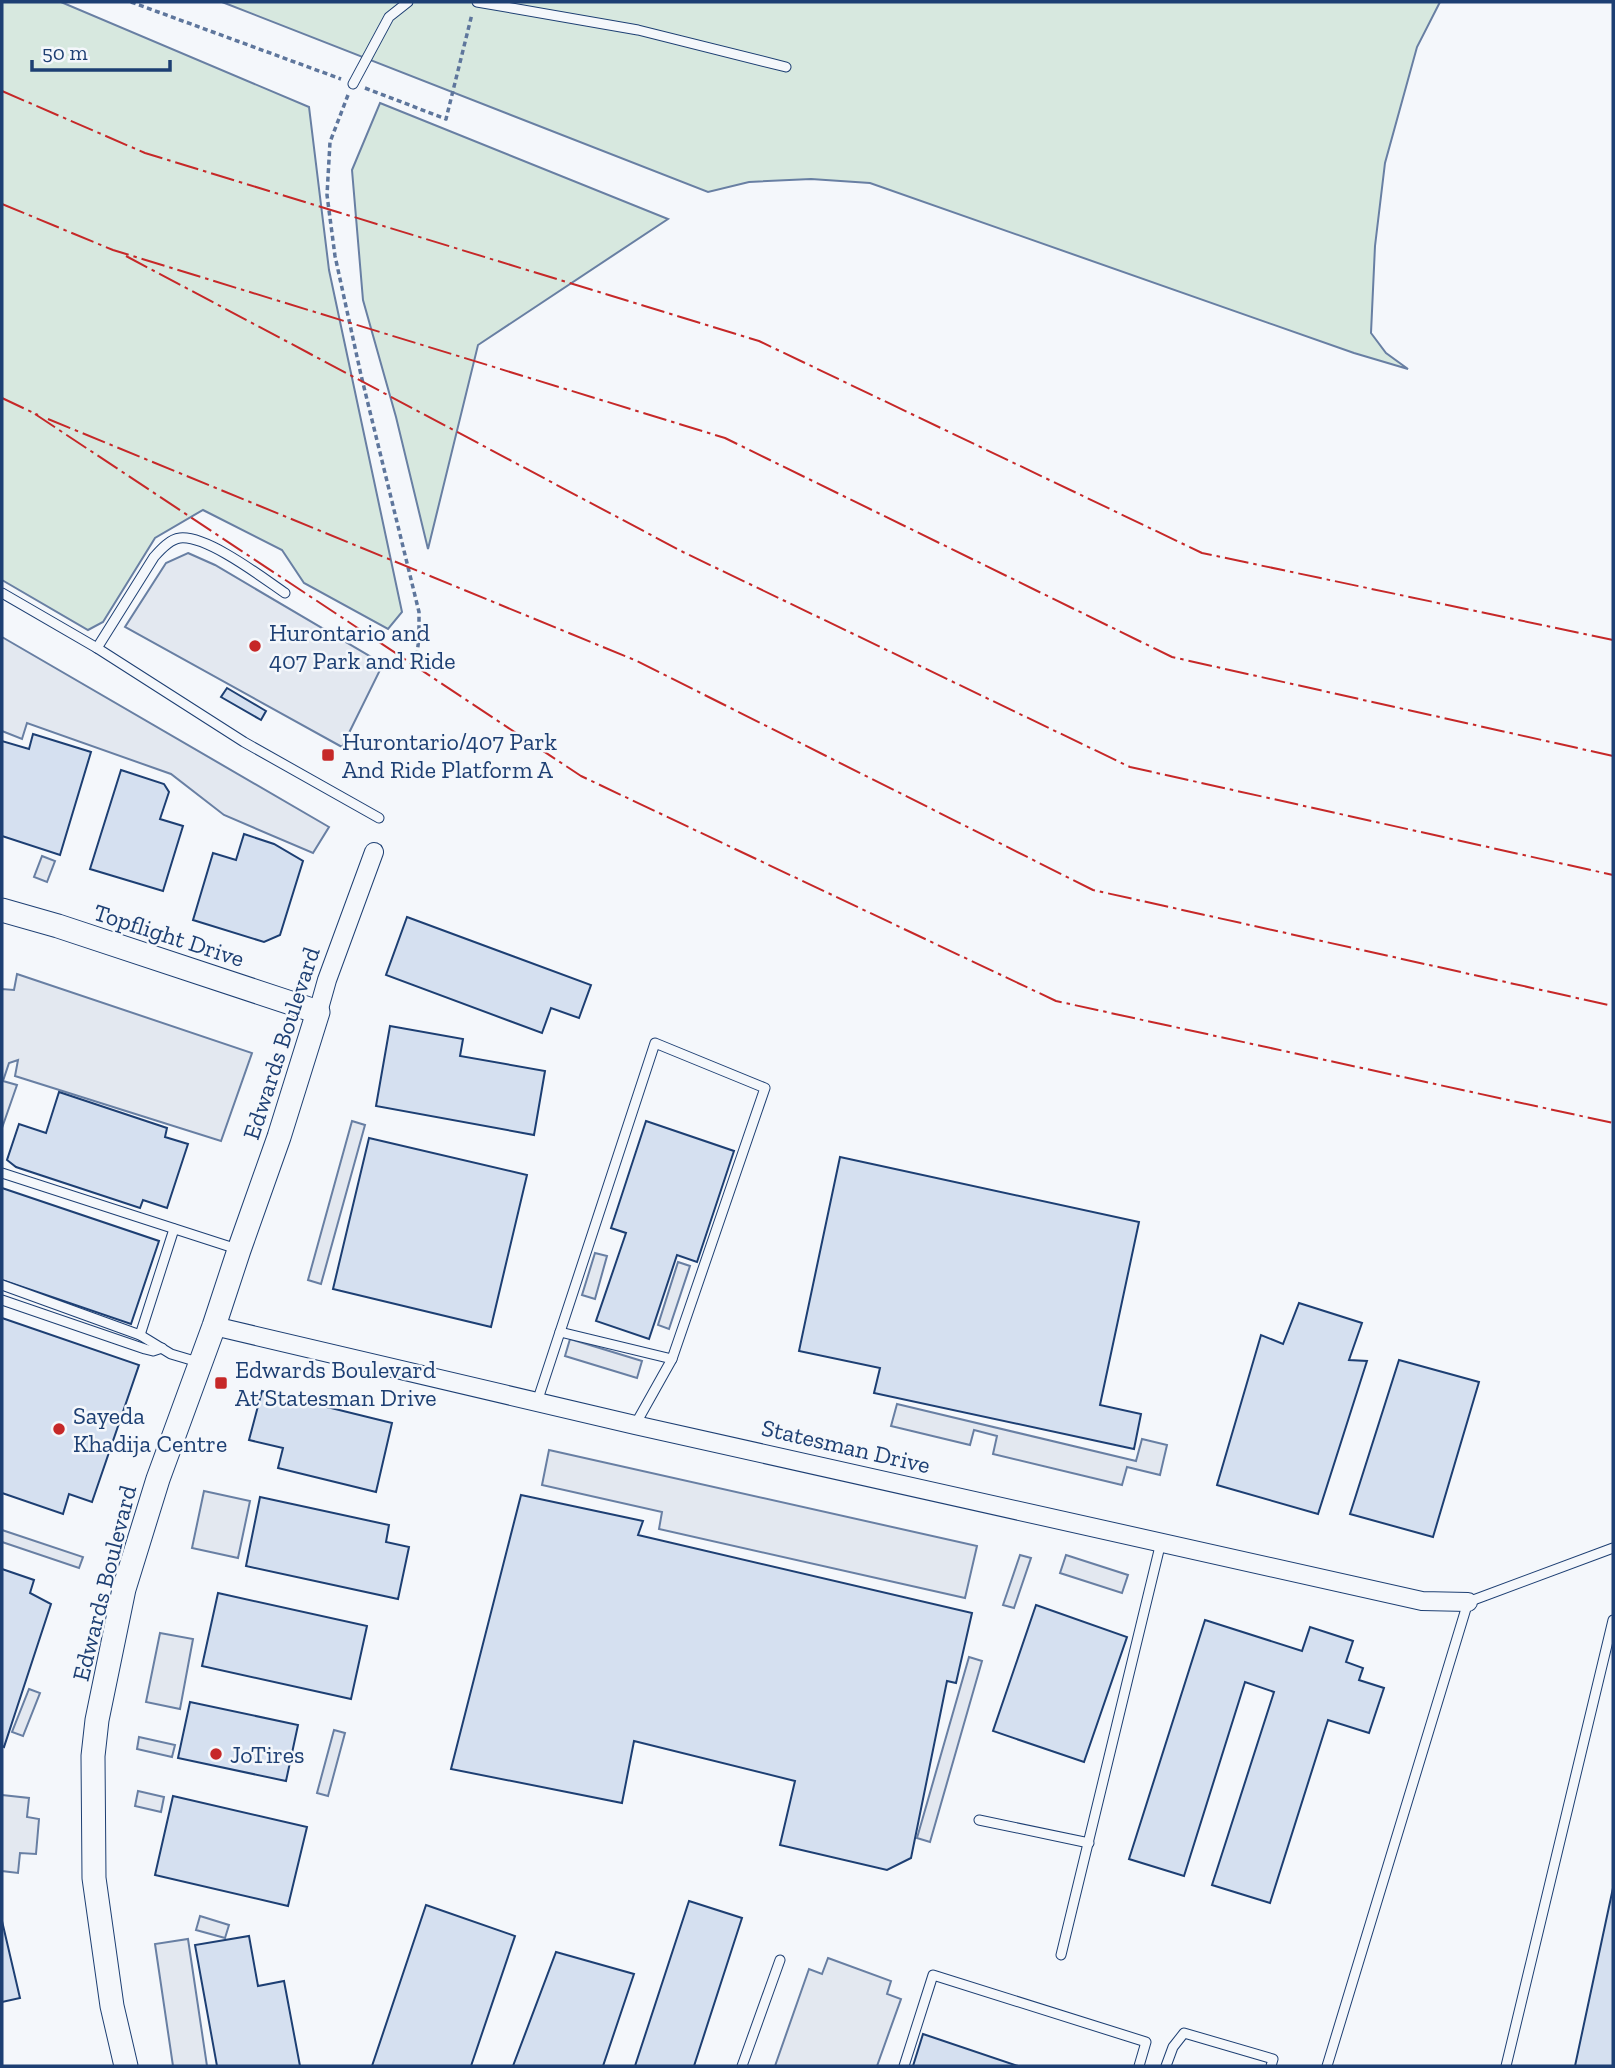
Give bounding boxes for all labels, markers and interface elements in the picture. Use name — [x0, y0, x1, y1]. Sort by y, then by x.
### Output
scale bar — [32, 28, 170, 72]
text: 50 m — [42, 40, 88, 65]
place label: Hurontario and 407 Park and Ride — [269, 618, 456, 675]
marker: Hurontario and 407 Park and Ride — [247, 638, 263, 654]
place label: Hurontario/407 Park And Ride Platform A — [342, 727, 558, 784]
marker: Hurontario/407 Park And Ride Platform A — [320, 747, 336, 763]
street label: Topflight Drive — [90, 897, 248, 973]
street label: Edwards Boulevard — [236, 943, 326, 1143]
place label: Edwards Boulevard At Statesman Drive — [235, 1355, 437, 1412]
marker: Edwards Boulevard At Statesman Drive — [213, 1375, 229, 1391]
place label: Sayeda Khadija Centre — [73, 1401, 227, 1458]
street label: Statesman Drive — [759, 1413, 933, 1479]
marker: Sayeda Khadija Centre — [51, 1421, 67, 1437]
street label: Edwards Boulevard — [66, 1482, 142, 1684]
place label: JoTires — [230, 1740, 305, 1769]
marker: JoTires — [208, 1746, 224, 1762]

